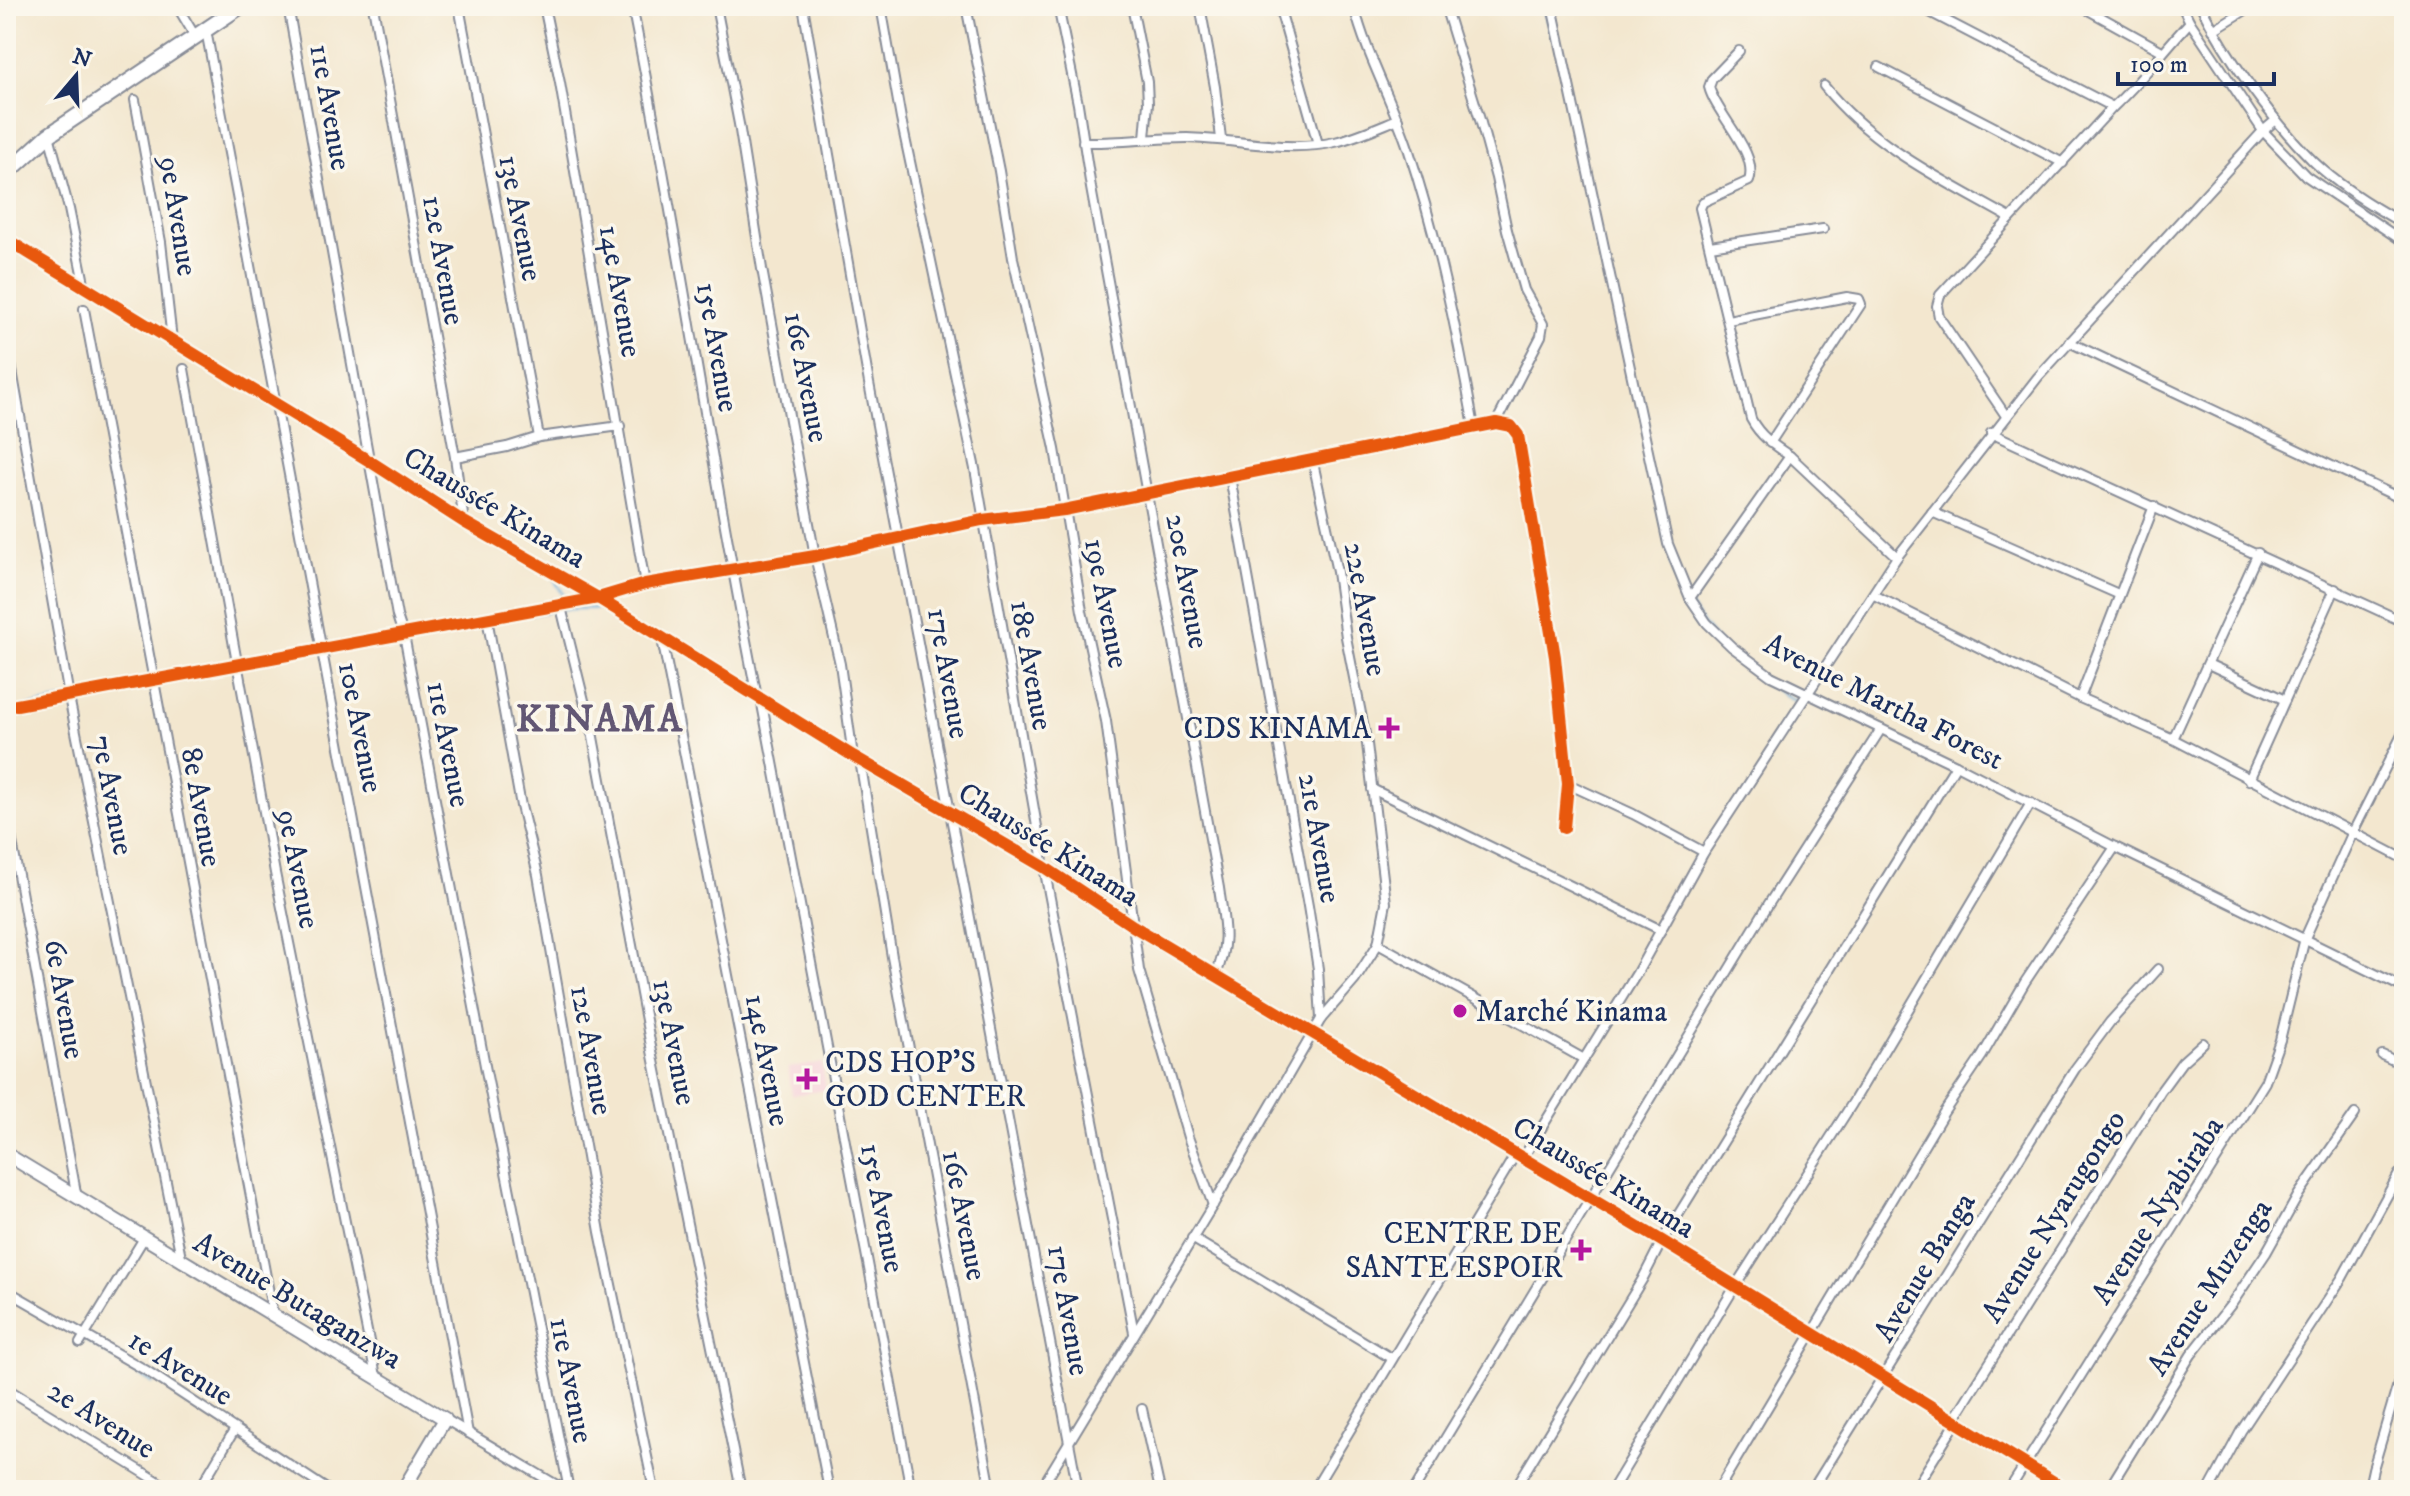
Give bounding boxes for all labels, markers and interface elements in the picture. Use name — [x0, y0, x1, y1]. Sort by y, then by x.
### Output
north arrow — [36, 36, 116, 116]
scale bar — [2118, 36, 2274, 86]
street label: 11e Avenue — [300, 41, 359, 173]
text: N — [69, 43, 95, 74]
text: 100 m — [2130, 50, 2188, 80]
street label: 9e Avenue — [150, 152, 205, 279]
street label: 13e Avenue — [489, 152, 550, 284]
street label: 12e Avenue — [413, 192, 472, 328]
street label: 14e Avenue — [590, 222, 649, 360]
street label: 15e Avenue — [687, 279, 746, 415]
street label: 16e Avenue — [775, 309, 836, 446]
street label: Chaussée Kinama — [396, 439, 593, 578]
street label: 20e Avenue — [1156, 511, 1217, 652]
street label: 19e Avenue — [1075, 535, 1136, 671]
street label: 22e Avenue — [1335, 540, 1394, 679]
street label: 18e Avenue — [1001, 597, 1060, 733]
street label: 17e Avenue — [918, 605, 977, 742]
street label: Avenue Martha Forest — [1757, 626, 2009, 779]
street label: 10e Avenue — [329, 659, 390, 796]
street label: 11e Avenue — [417, 678, 478, 810]
district label: KINAMA — [516, 696, 684, 744]
place label: CDS KINAMA — [1184, 711, 1372, 748]
marker: CDS KINAMA — [1378, 717, 1400, 739]
street label: 7e Avenue — [82, 732, 141, 858]
street label: 8e Avenue — [172, 745, 229, 870]
street label: 21e Avenue — [1289, 770, 1348, 906]
street label: Chaussée Kinama — [951, 775, 1146, 916]
street label: 9e Avenue — [268, 805, 327, 932]
street label: 6e Avenue — [35, 936, 92, 1062]
street label: 13e Avenue — [643, 976, 704, 1108]
street label: 12e Avenue — [561, 982, 620, 1118]
street label: 14e Avenue — [736, 991, 797, 1129]
place label: Marché Kinama — [1476, 994, 1667, 1031]
marker: Marché Kinama — [1451, 1002, 1469, 1020]
place label: CDS HOP'S GOD CENTER — [825, 1045, 1025, 1116]
marker: CDS HOP'S GOD CENTER — [796, 1068, 818, 1090]
street label: Avenue Nyarugongo — [1974, 1104, 2134, 1330]
street label: Chaussée Kinama — [1505, 1109, 1702, 1248]
street label: Avenue Nyabiraba — [2084, 1110, 2233, 1312]
street label: 15e Avenue — [851, 1140, 912, 1276]
street label: 16e Avenue — [933, 1147, 994, 1284]
street label: Avenue Banga — [1866, 1186, 1984, 1349]
street label: Avenue Muzenga — [2140, 1192, 2281, 1383]
place label: CENTRE DE SANTE ESPOIR — [1345, 1216, 1563, 1287]
street label: Avenue Butaganzwa — [186, 1224, 408, 1378]
marker: CENTRE DE SANTE ESPOIR — [1570, 1239, 1592, 1261]
street label: 17e Avenue — [1038, 1242, 1097, 1379]
street label: 11e Avenue — [540, 1314, 601, 1446]
street label: 1e Avenue — [121, 1322, 239, 1415]
street label: 2e Avenue — [40, 1373, 162, 1468]

